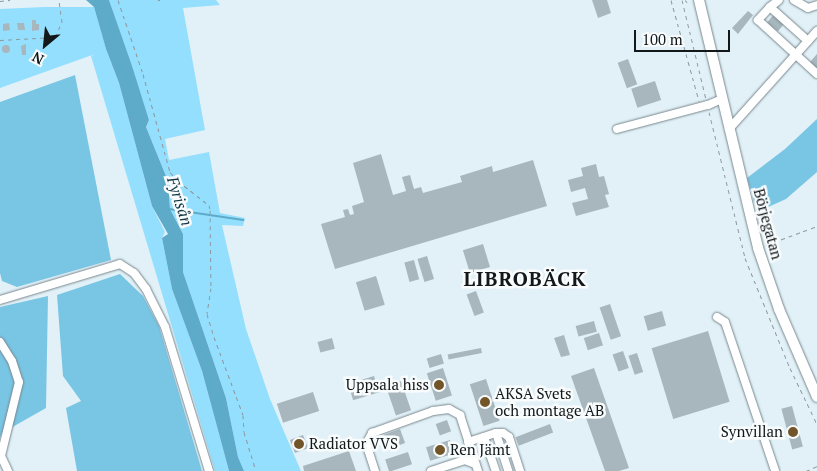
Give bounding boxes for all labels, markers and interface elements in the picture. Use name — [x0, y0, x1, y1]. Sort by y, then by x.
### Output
north arrow — [20, 20, 70, 70]
scale bar — [637, 20, 733, 52]
text: 100 m — [642, 29, 683, 49]
text: N — [29, 48, 47, 70]
water label: Fyrisån — [163, 174, 197, 228]
street label: Börjegatan — [750, 187, 786, 261]
district label: LIBROBÄCK — [462, 266, 588, 290]
place label: Uppsala hiss — [346, 376, 429, 394]
marker: Uppsala hiss — [433, 379, 445, 391]
place label: AKSA Svets och montage AB — [495, 384, 605, 419]
marker: AKSA Svets och montage AB — [479, 396, 491, 408]
place label: Synvillan — [721, 423, 783, 441]
marker: Synvillan — [787, 426, 799, 438]
place label: Radiator VVS — [309, 435, 398, 453]
marker: Radiator VVS — [293, 438, 305, 450]
place label: Ren Jämt — [450, 441, 511, 459]
marker: Ren Jämt — [434, 444, 446, 456]

